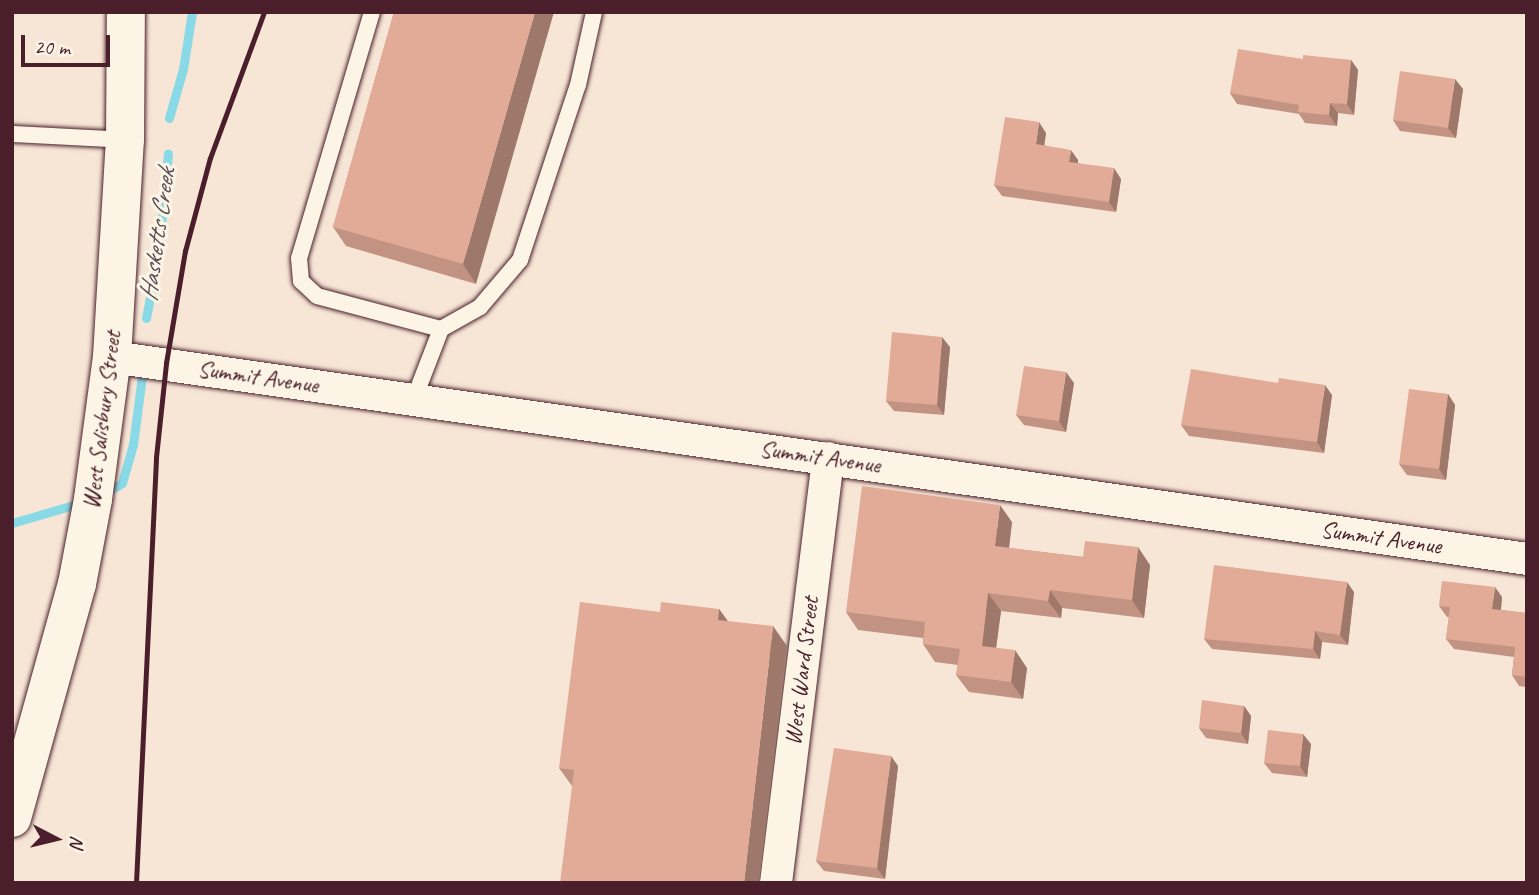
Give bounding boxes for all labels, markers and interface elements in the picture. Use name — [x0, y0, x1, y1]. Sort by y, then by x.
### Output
scale bar — [24, 21, 114, 65]
text: 20 m — [34, 34, 70, 60]
water label: Hasketts Creek — [132, 167, 182, 303]
street label: West Salisbury Street — [77, 329, 127, 511]
street label: Summit Avenue — [196, 354, 320, 400]
street label: Summit Avenue — [758, 434, 882, 480]
street label: Summit Avenue — [1319, 515, 1443, 561]
street label: West Ward Street — [778, 594, 826, 748]
north arrow — [21, 804, 91, 874]
text: N — [64, 834, 89, 849]

